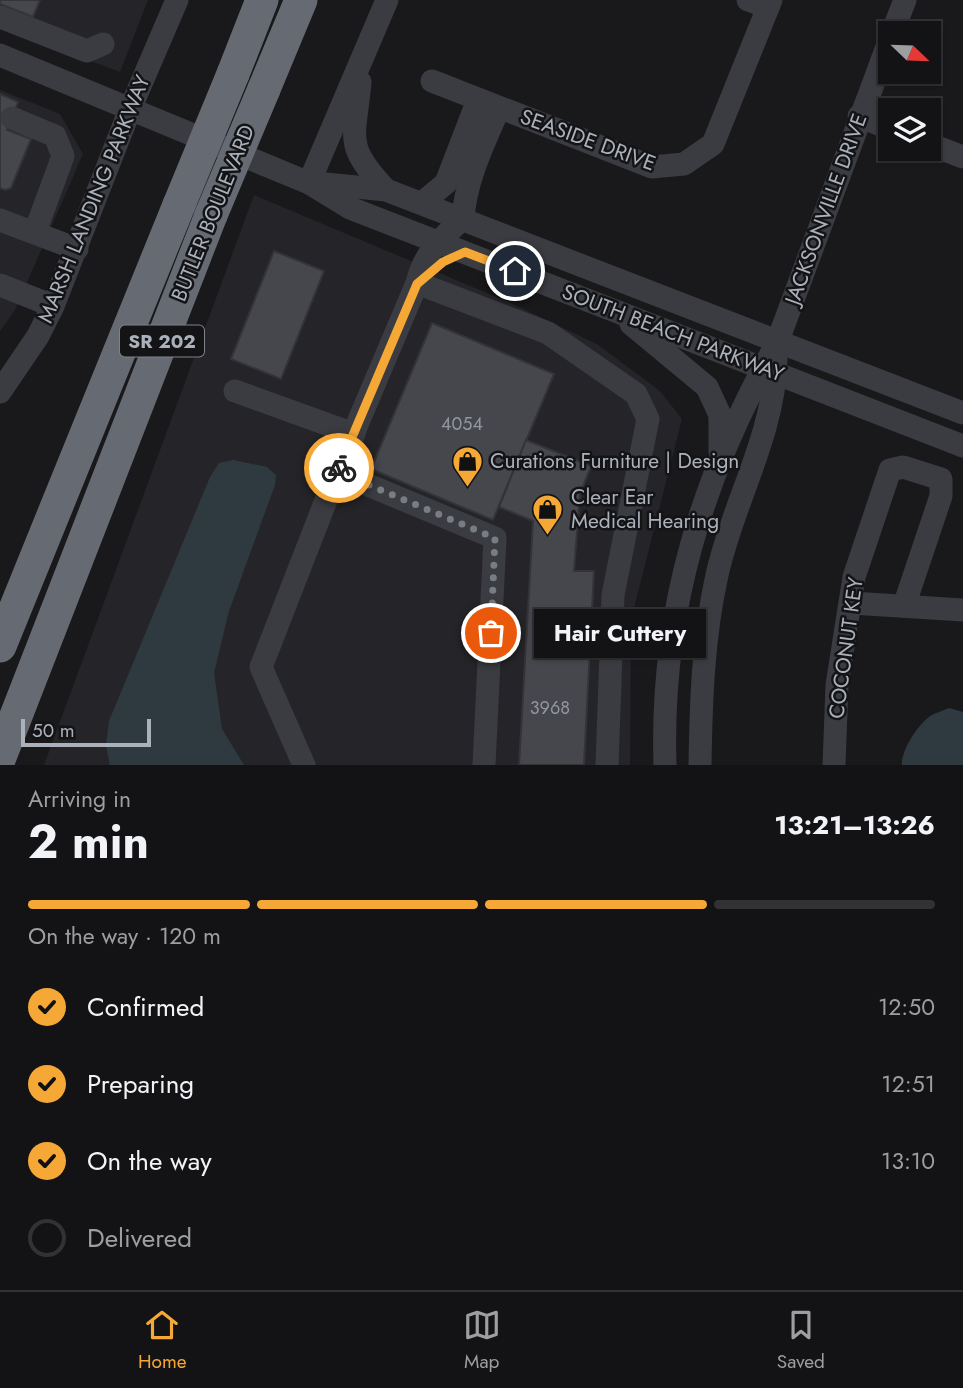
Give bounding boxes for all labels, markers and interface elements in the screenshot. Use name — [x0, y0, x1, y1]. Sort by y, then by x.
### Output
north arrow — [878, 21, 942, 84]
map controls — [878, 21, 941, 161]
street label: MARSH LANDING PARKWAY — [30, 70, 158, 327]
button: layers — [878, 98, 941, 161]
street label: SEASIDE DRIVE — [516, 102, 660, 178]
street label: JACKSONVILLE DRIVE — [776, 109, 875, 312]
street label: BUTLER BOULEVARD — [164, 120, 262, 306]
pin — [485, 241, 545, 301]
icon: home — [496, 252, 534, 290]
street label: SOUTH BEACH PARKWAY — [558, 277, 789, 389]
road number: SR 202 — [120, 326, 204, 356]
house number: 4054 — [441, 411, 483, 437]
courier — [304, 433, 374, 503]
shop icon: Curations Furniture | Design — [450, 444, 484, 488]
place label: Curations Furniture | Design — [490, 446, 739, 476]
icon: bike — [320, 449, 358, 487]
place label: Clear Ear Medical Hearing — [571, 482, 719, 536]
shop icon: Clear Ear Medical Hearing — [531, 492, 565, 536]
street label: COCONUT KEY — [821, 575, 871, 721]
pin — [461, 603, 521, 663]
callout: Hair Cuttery — [533, 608, 704, 658]
icon: bag — [472, 614, 510, 652]
text: Hair Cuttery — [554, 616, 686, 650]
house number: 3968 — [530, 695, 570, 721]
scale bar — [21, 716, 150, 748]
text: 50 m — [32, 717, 75, 744]
text: Arriving in — [28, 782, 131, 816]
text: 13:21–13:26 — [774, 806, 935, 844]
text: 2 min — [28, 809, 149, 875]
text: On the way · 120 m — [28, 919, 221, 953]
icon: check — [28, 988, 66, 1026]
text: Confirmed — [87, 988, 204, 1026]
text: 12:50 — [878, 990, 935, 1024]
icon: check — [28, 1065, 66, 1103]
text: Preparing — [87, 1065, 194, 1103]
text: 12:51 — [881, 1067, 935, 1101]
icon: check — [28, 1142, 66, 1180]
text: On the way — [87, 1142, 212, 1180]
text: 13:10 — [881, 1144, 935, 1178]
text: Delivered — [87, 1219, 192, 1257]
tab: Home — [138, 1306, 187, 1375]
tab: Map — [463, 1306, 501, 1375]
tab: Saved — [777, 1306, 825, 1375]

